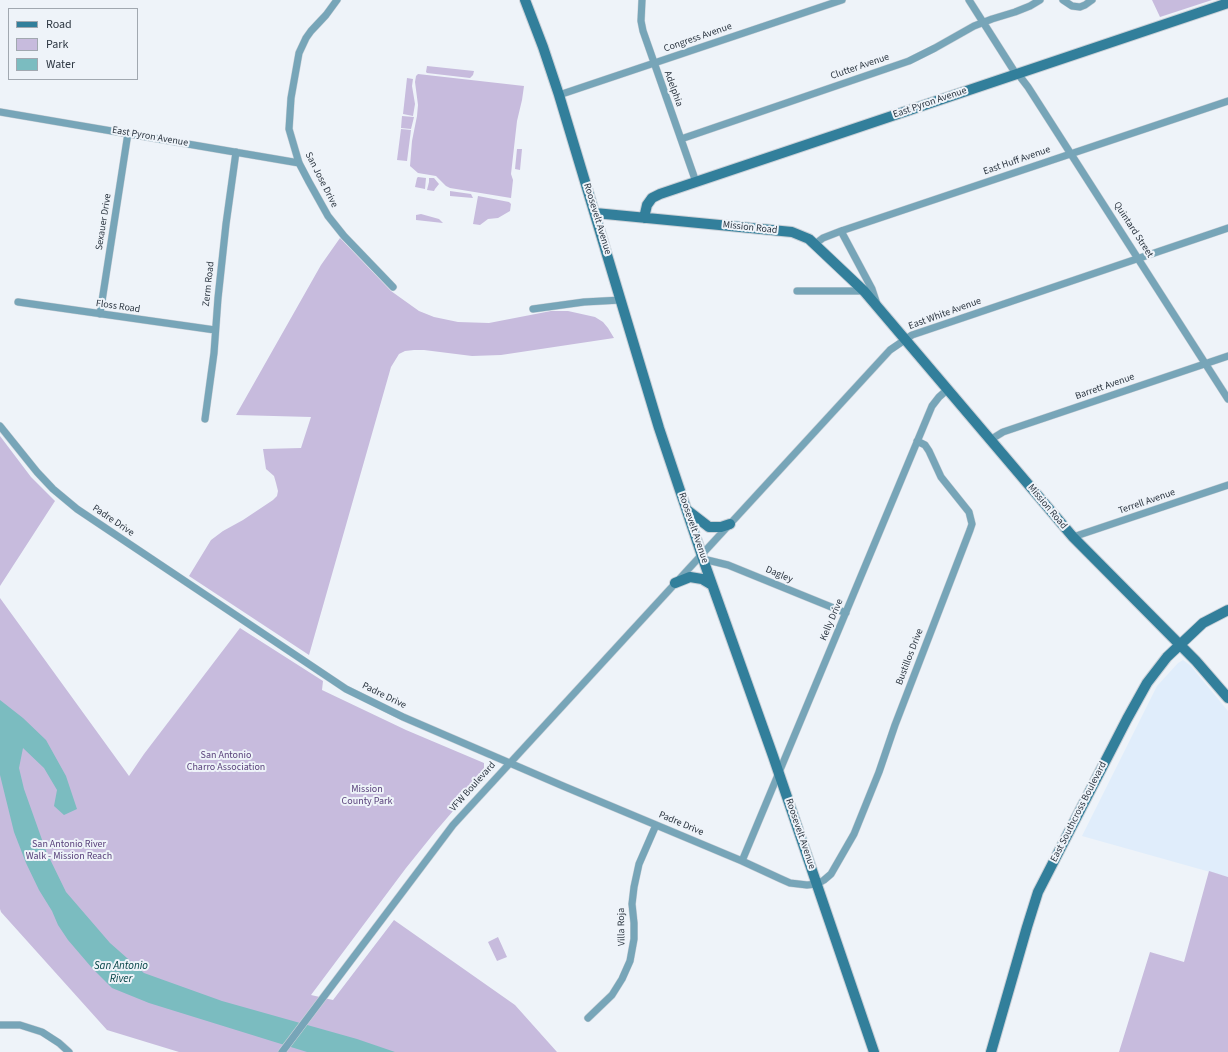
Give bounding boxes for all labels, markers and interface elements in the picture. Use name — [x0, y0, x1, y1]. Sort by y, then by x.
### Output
legend — [8, 8, 138, 80]
text: Road — [46, 16, 72, 33]
street label: Congress Avenue — [662, 21, 734, 55]
text: Park — [46, 36, 68, 53]
street label: Clutter Avenue — [829, 51, 891, 83]
text: Water — [46, 56, 75, 73]
street label: Adelphia — [661, 70, 685, 108]
street label: East Pyron Avenue — [892, 85, 968, 121]
street label: East Pyron Avenue — [111, 124, 189, 150]
street label: East Huff Avenue — [982, 144, 1052, 178]
street label: San Jose Drive — [302, 150, 340, 210]
street label: Roosevelt Avenue — [580, 182, 614, 256]
street label: Sexauer Drive — [94, 193, 114, 251]
street label: Quintard Street — [1110, 200, 1156, 260]
street label: Mission Road — [722, 219, 778, 237]
street label: Zerm Road — [201, 261, 217, 307]
street label: East White Avenue — [907, 295, 983, 333]
street label: Floss Road — [95, 298, 141, 316]
street label: Barrett Avenue — [1074, 371, 1136, 403]
street label: Mission Road — [1025, 482, 1069, 532]
street label: Terrell Avenue — [1117, 487, 1177, 517]
street label: Roosevelt Avenue — [675, 491, 711, 565]
street label: Padre Drive — [90, 503, 136, 539]
street label: Dagley — [764, 564, 794, 586]
street label: Kelly Drive — [818, 597, 846, 643]
street label: Bustillos Drive — [894, 627, 926, 687]
street label: Padre Drive — [360, 680, 408, 712]
park label: San Antonio Charro Association — [187, 750, 265, 774]
street label: VFW Boulevard — [448, 760, 498, 814]
street label: East Southcross Boulevard — [1048, 760, 1110, 864]
park label: Mission County Park — [342, 784, 392, 808]
street label: Roosevelt Avenue — [782, 797, 818, 871]
street label: Padre Drive — [657, 809, 705, 839]
park label: San Antonio River Walk - Mission Reach — [26, 839, 112, 862]
street label: Villa Roja — [616, 908, 628, 946]
water label: San Antonio River — [94, 960, 148, 986]

